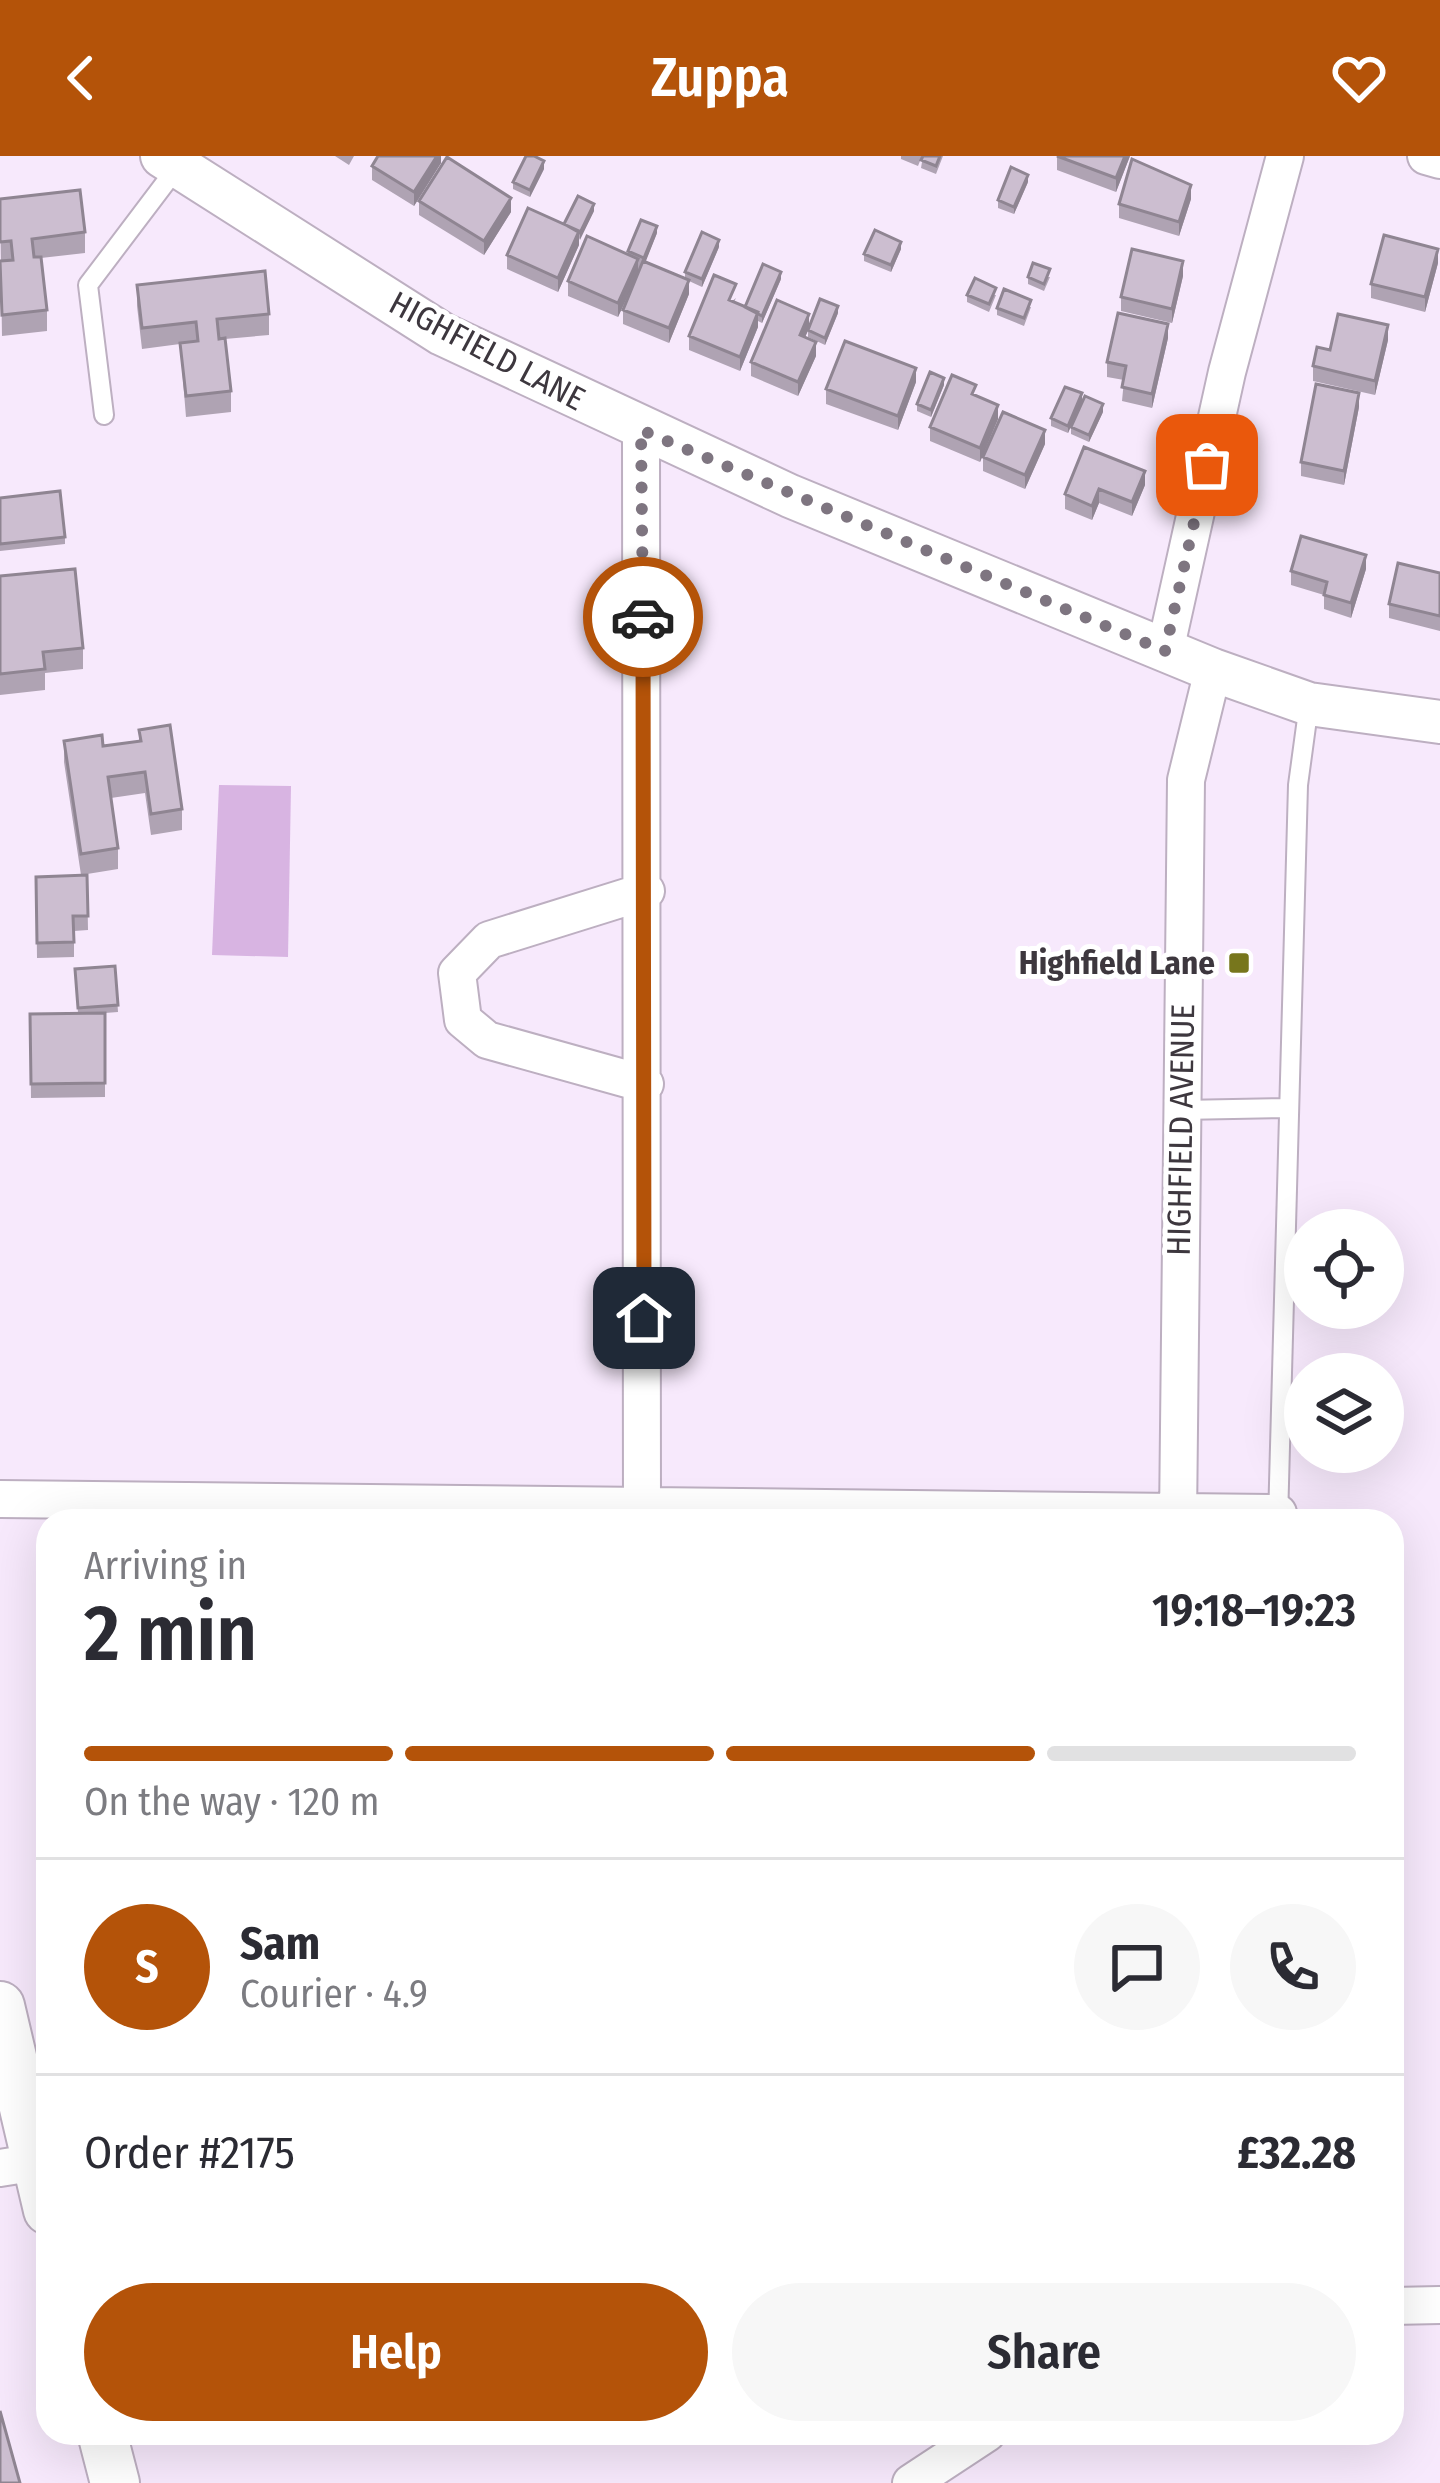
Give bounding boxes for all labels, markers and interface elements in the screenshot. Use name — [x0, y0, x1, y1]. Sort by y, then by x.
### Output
icon: back — [48, 45, 114, 111]
icon: heart — [1326, 45, 1392, 111]
text: Zuppa — [651, 46, 789, 110]
street label: HIGHFIELD LANE — [383, 283, 591, 419]
pin — [1156, 414, 1258, 516]
icon: bag — [1174, 432, 1240, 498]
courier — [583, 557, 703, 677]
icon: car — [610, 584, 676, 650]
place label: Highfield Lane — [1019, 943, 1215, 983]
marker: Highfield Lane — [1226, 950, 1252, 976]
street label: HIGHFIELD AVENUE — [1159, 1004, 1203, 1256]
map controls — [1284, 1209, 1404, 1473]
button: locate — [1284, 1209, 1404, 1329]
pin — [593, 1267, 695, 1369]
icon: home — [611, 1285, 677, 1351]
button: layers — [1284, 1353, 1404, 1473]
text: Arriving in — [84, 1543, 247, 1589]
text: 19:18–19:23 — [1152, 1584, 1356, 1638]
text: 2 min — [84, 1587, 257, 1681]
text: On the way · 120 m — [84, 1779, 379, 1825]
button: chat — [1074, 1904, 1200, 2030]
button: phone — [1230, 1904, 1356, 2030]
text: Sam — [240, 1917, 320, 1971]
text: S — [135, 1940, 159, 1994]
text: Courier · 4.9 — [240, 1971, 428, 2017]
text: Order #2175 — [84, 2126, 295, 2180]
text: £32.28 — [1237, 2126, 1356, 2180]
button: Help — [84, 2283, 708, 2421]
button: Share — [732, 2283, 1356, 2421]

